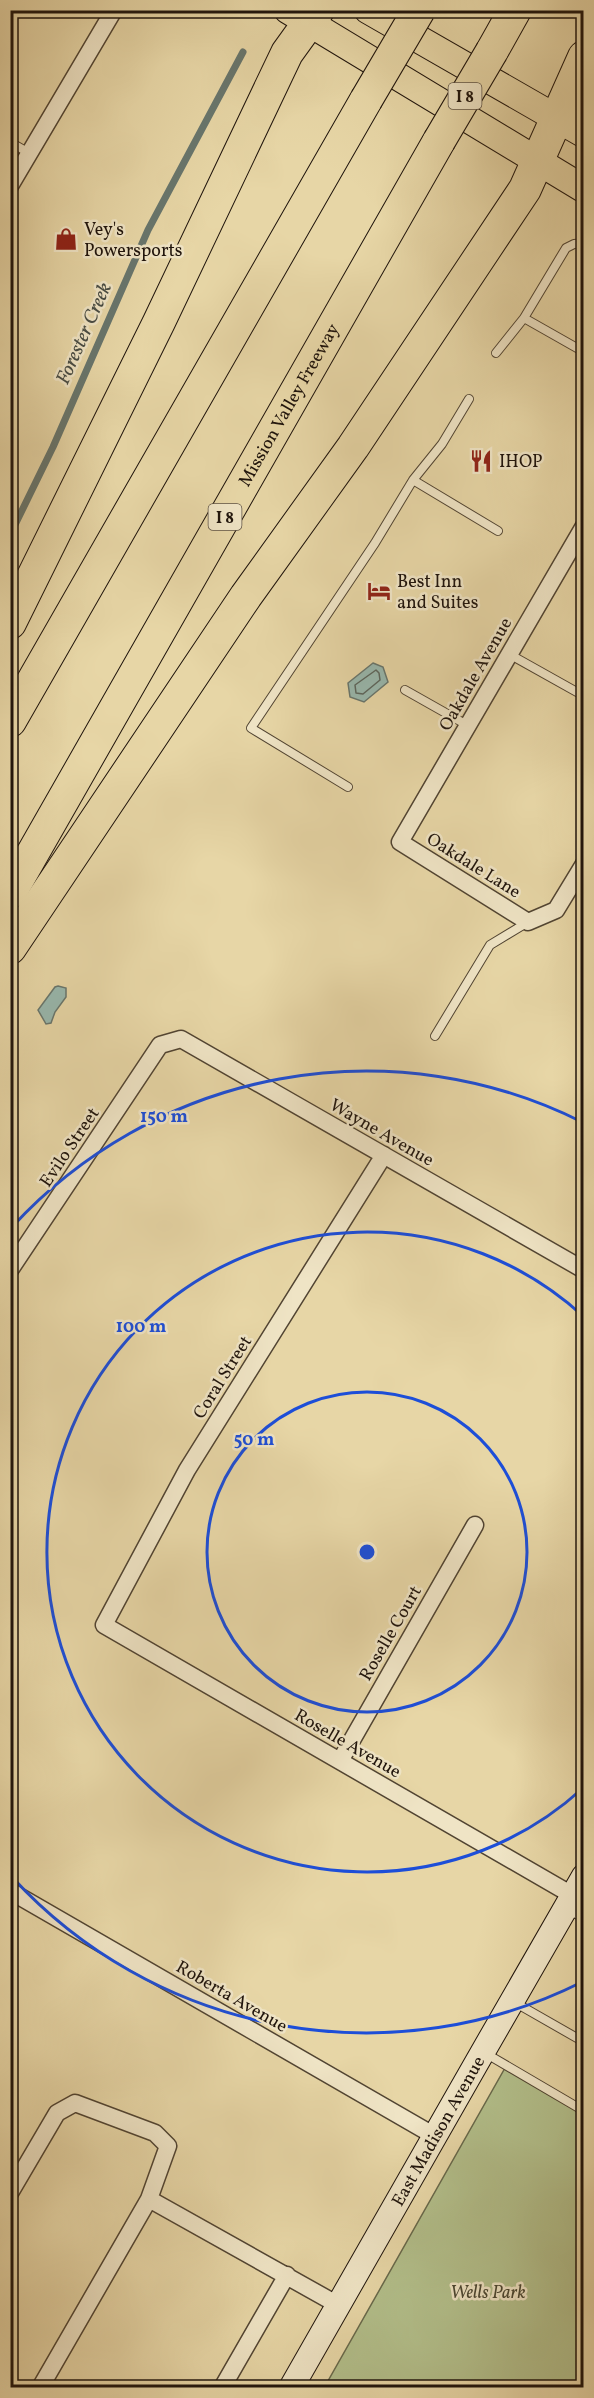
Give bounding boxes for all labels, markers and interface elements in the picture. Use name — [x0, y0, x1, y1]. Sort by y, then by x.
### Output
road number: I 8 — [448, 83, 482, 109]
place label: Vey's Powersports — [84, 218, 182, 264]
shop icon: Vey's Powersports — [53, 226, 79, 252]
water label: Forester Creek — [50, 278, 120, 389]
street label: Mission Valley Freeway — [233, 319, 346, 492]
restaurant icon: IHOP — [468, 448, 494, 474]
place label: IHOP — [499, 450, 543, 475]
road number: I 8 — [208, 504, 242, 530]
place label: Best Inn and Suites — [397, 570, 478, 616]
hotel icon: Best Inn and Suites — [366, 578, 392, 604]
street label: Oakdale Avenue — [434, 613, 519, 736]
street label: Oakdale Lane — [421, 827, 525, 905]
street label: Wayne Avenue — [324, 1093, 438, 1173]
street label: Evilo Street — [34, 1103, 106, 1193]
text: 150 m — [140, 1105, 188, 1130]
text: 100 m — [116, 1315, 166, 1340]
street label: Coral Street — [188, 1331, 259, 1424]
text: 50 m — [234, 1428, 274, 1453]
centre of rings — [357, 1542, 377, 1562]
street label: Roselle Court — [354, 1582, 429, 1686]
street label: Roselle Avenue — [289, 1704, 405, 1785]
street label: Roberta Avenue — [171, 1955, 292, 2039]
street label: East Madison Avenue — [386, 2052, 492, 2212]
park label: Wells Park — [450, 2281, 526, 2306]

